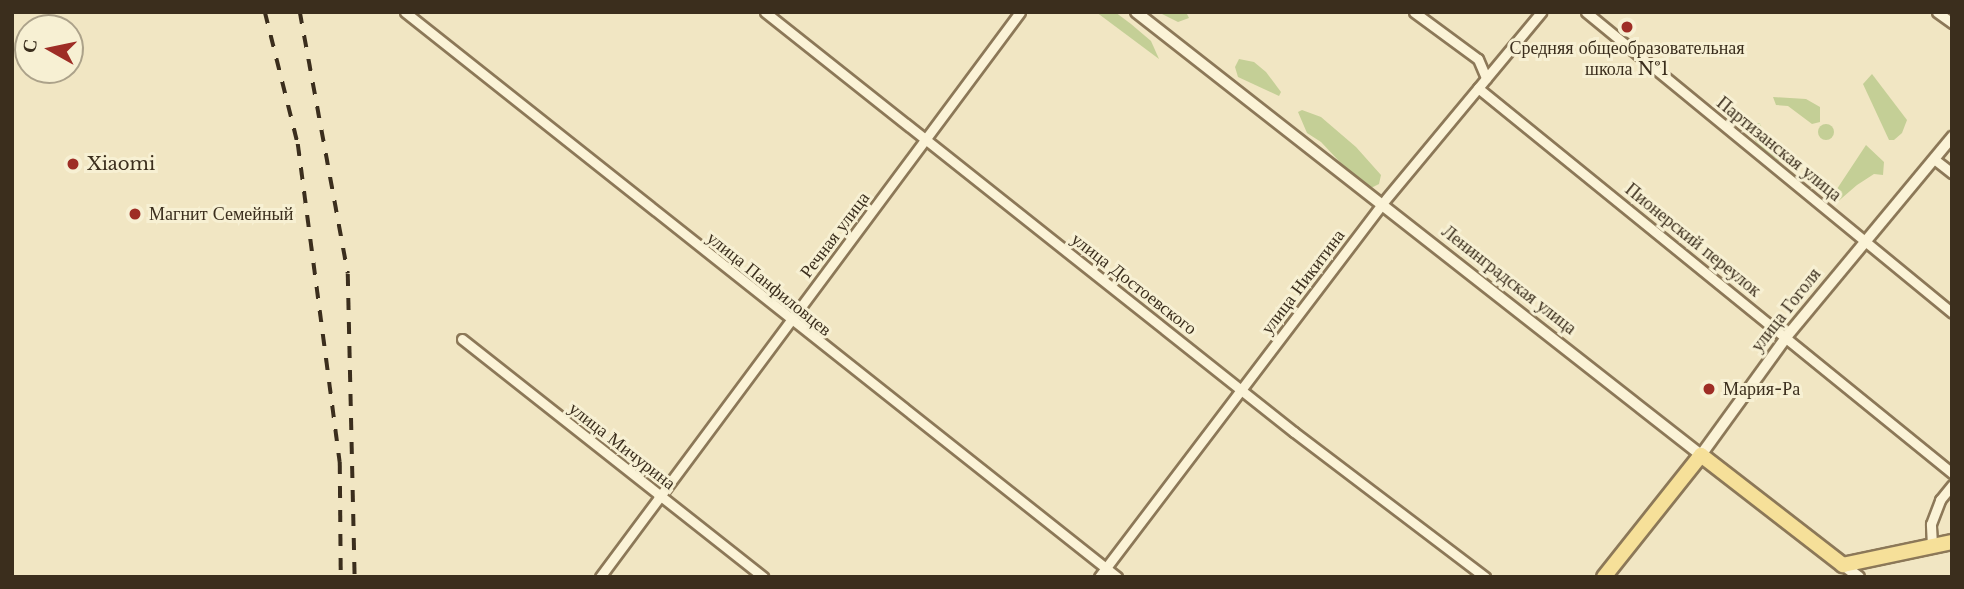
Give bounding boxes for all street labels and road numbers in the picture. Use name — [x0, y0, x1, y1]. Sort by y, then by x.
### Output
street label: Партизанская улица — [1712, 92, 1846, 206]
street label: Пионерский переулок — [1621, 179, 1765, 301]
street label: Речная улица — [796, 188, 874, 282]
street label: Ленинградская улица — [1437, 221, 1581, 339]
street label: улица Никитина — [1257, 225, 1349, 339]
street label: улица Панфиловцев — [702, 227, 836, 341]
street label: улица Достоевского — [1067, 228, 1201, 340]
street label: улица Гоголя — [1747, 264, 1825, 356]
street label: улица Мичурина — [564, 398, 680, 494]

